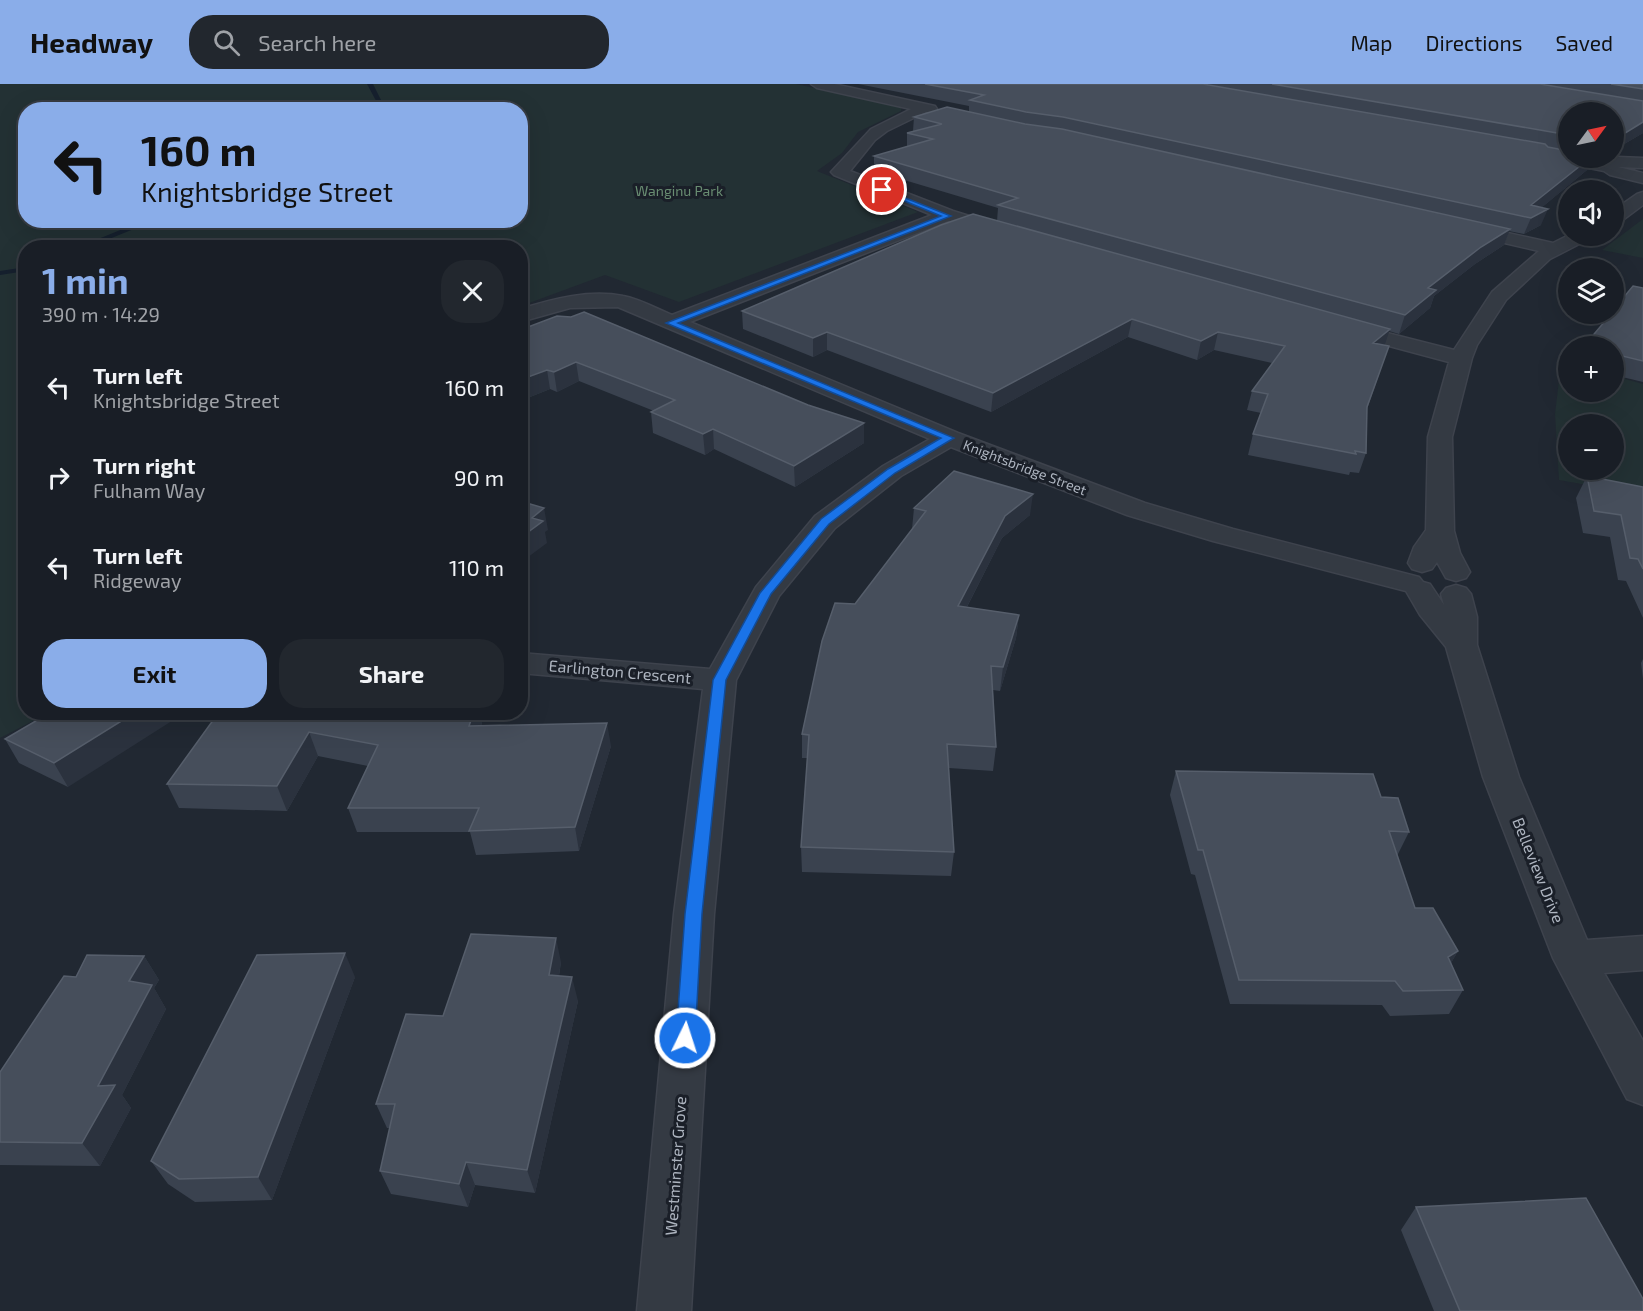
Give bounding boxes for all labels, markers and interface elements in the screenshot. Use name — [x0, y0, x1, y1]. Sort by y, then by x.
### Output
search box — [189, 15, 609, 69]
text: Headway — [30, 25, 153, 59]
icon: search — [210, 26, 243, 59]
text: Search here — [258, 29, 376, 55]
text: Map — [1350, 30, 1393, 55]
text: Directions — [1426, 30, 1522, 55]
text: Saved — [1555, 30, 1613, 55]
north arrow — [1558, 102, 1624, 168]
map controls — [1558, 102, 1624, 480]
text: 160 m — [141, 124, 257, 174]
icon: left — [42, 126, 120, 204]
pin — [856, 164, 907, 215]
icon: arrive — [865, 173, 898, 206]
text: Knightsbridge Street — [141, 175, 393, 207]
button: sound — [1558, 180, 1624, 246]
park label: Wanginu Park — [635, 182, 723, 199]
text: 1 min — [42, 258, 129, 301]
button: layers — [1558, 258, 1624, 324]
button: close — [441, 260, 504, 323]
text: 390 m · 14:29 — [42, 302, 160, 326]
button: + — [1558, 336, 1624, 402]
text: Turn left — [93, 362, 182, 388]
icon: left — [42, 371, 75, 404]
text: 160 m — [445, 374, 504, 400]
text: Knightsbridge Street — [93, 388, 280, 412]
button: − — [1558, 414, 1624, 480]
street label: Knightsbridge Street — [961, 436, 1089, 498]
text: Turn right — [93, 452, 195, 478]
icon: right — [42, 461, 75, 494]
text: 90 m — [454, 464, 504, 490]
text: Fulham Way — [93, 478, 205, 502]
text: Turn left — [93, 542, 182, 568]
icon: left — [42, 551, 75, 584]
text: 110 m — [449, 554, 504, 580]
text: Ridgeway — [93, 568, 182, 592]
button: Exit — [42, 639, 267, 708]
button: Share — [279, 639, 504, 708]
street label: Earlington Crescent — [548, 655, 692, 687]
street label: Belleview Drive — [1509, 815, 1569, 925]
position arrow — [653, 1006, 717, 1070]
street label: Westminster Grove — [661, 1096, 689, 1236]

